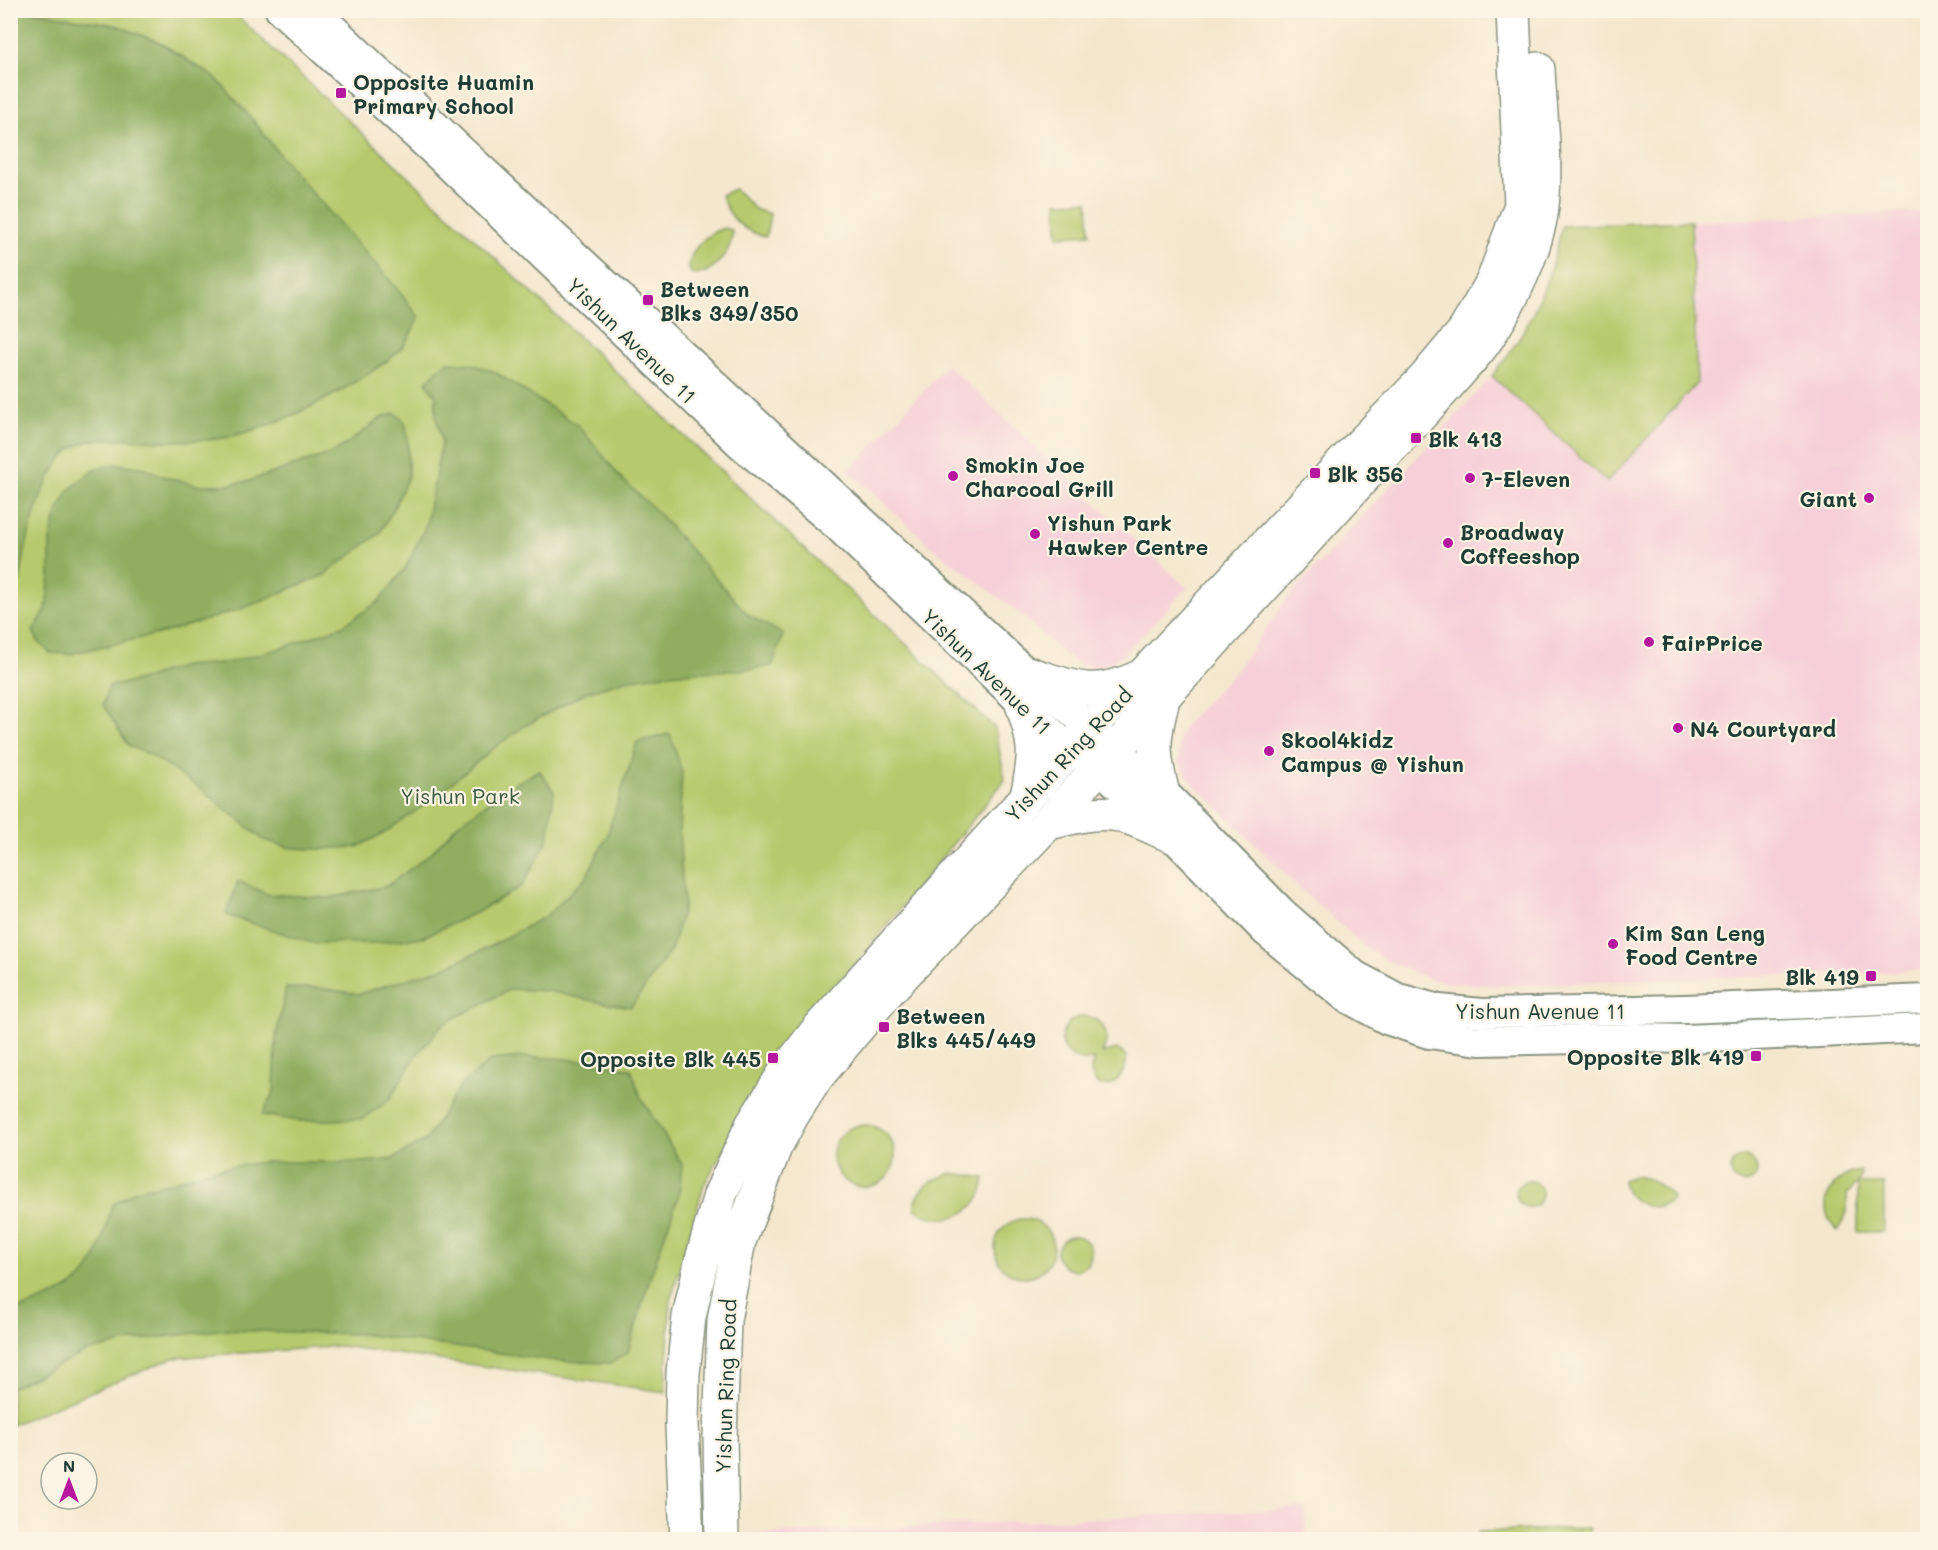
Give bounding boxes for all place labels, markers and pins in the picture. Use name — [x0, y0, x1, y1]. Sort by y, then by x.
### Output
place label: Opposite Huamin Primary School — [353, 68, 534, 120]
marker: Opposite Huamin Primary School — [334, 86, 348, 100]
place label: Between Blks 349/350 — [660, 275, 798, 326]
marker: Between Blks 349/350 — [641, 293, 655, 307]
place label: Blk 413 — [1428, 425, 1502, 452]
marker: Blk 413 — [1409, 431, 1423, 445]
place label: Smokin Joe Charcoal Grill — [965, 451, 1114, 502]
place label: Blk 356 — [1327, 460, 1403, 487]
place label: 7-Eleven — [1482, 465, 1570, 492]
marker: Blk 356 — [1308, 466, 1322, 480]
marker: Smokin Joe Charcoal Grill — [946, 469, 960, 483]
marker: 7-Eleven — [1463, 471, 1477, 485]
place label: Giant — [1799, 485, 1857, 512]
marker: Giant — [1862, 491, 1876, 505]
place label: Yishun Park Hawker Centre — [1047, 509, 1208, 560]
place label: Broadway Coffeeshop — [1460, 518, 1580, 569]
marker: Yishun Park Hawker Centre — [1028, 527, 1042, 541]
marker: Broadway Coffeeshop — [1441, 536, 1455, 550]
place label: FairPrice — [1661, 629, 1763, 656]
marker: FairPrice — [1642, 635, 1656, 649]
place label: N4 Courtyard — [1690, 715, 1836, 743]
marker: N4 Courtyard — [1671, 721, 1685, 735]
place label: Skool4kidz Campus @ Yishun — [1281, 726, 1464, 777]
marker: Skool4kidz Campus @ Yishun — [1262, 744, 1276, 758]
place label: Kim San Leng Food Centre — [1625, 919, 1765, 970]
marker: Kim San Leng Food Centre — [1606, 937, 1620, 951]
place label: Blk 419 — [1785, 963, 1859, 990]
marker: Blk 419 — [1864, 969, 1878, 983]
place label: Between Blks 445/449 — [896, 1002, 1036, 1053]
marker: Between Blks 445/449 — [877, 1020, 891, 1034]
place label: Opposite Blk 419 — [1567, 1043, 1744, 1070]
place label: Opposite Blk 445 — [580, 1045, 761, 1072]
marker: Opposite Blk 419 — [1749, 1049, 1763, 1063]
marker: Opposite Blk 445 — [766, 1051, 780, 1065]

